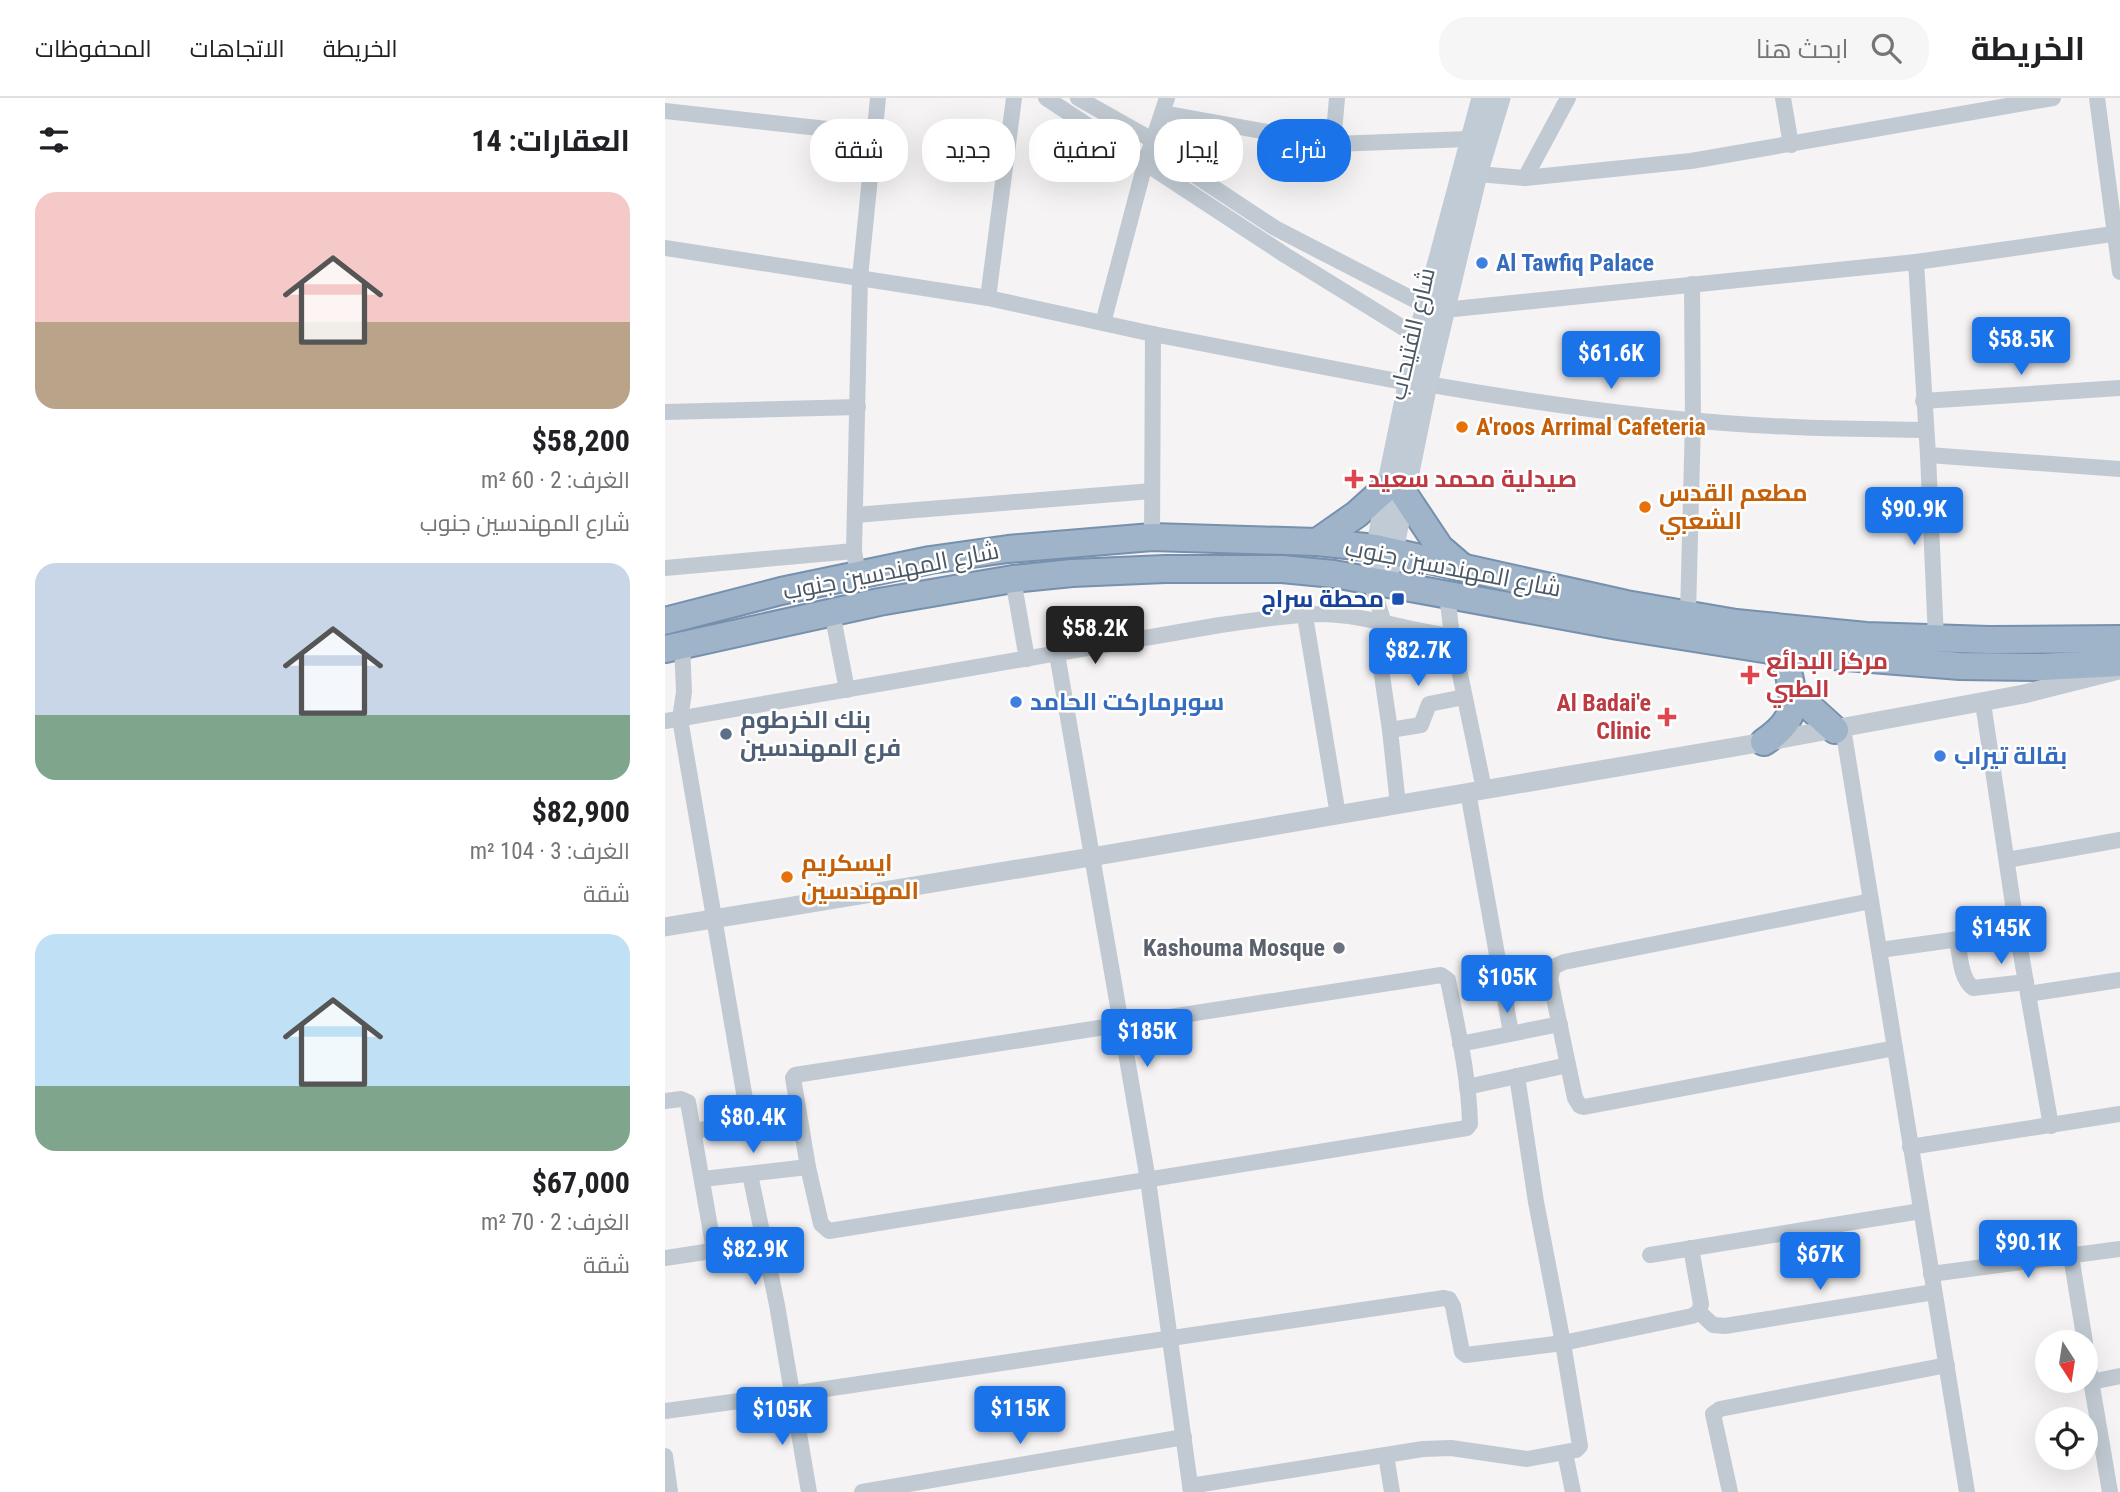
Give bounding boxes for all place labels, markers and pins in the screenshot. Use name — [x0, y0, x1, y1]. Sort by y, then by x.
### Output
place label: Al Tawfiq Palace — [1496, 249, 1654, 277]
marker: Al Tawfiq Palace — [1474, 255, 1490, 271]
pin: $58.5K — [1964, 317, 2078, 377]
pin: $61.6K — [1554, 331, 1668, 391]
place label: A'roos Arrimal Cafeteria — [1476, 413, 1706, 441]
marker: A'roos Arrimal Cafeteria — [1454, 419, 1470, 435]
place label: صيدلية محمد سعيد — [1368, 465, 1577, 493]
marker: صيدلية محمد سعيد — [1346, 471, 1362, 487]
place label: مطعم القدس الشعبي — [1659, 479, 1808, 540]
pin: $90.9K — [1857, 488, 1971, 547]
marker: مطعم القدس الشعبي — [1637, 499, 1653, 515]
place label: محطة سراج — [1261, 585, 1384, 615]
marker: محطة سراج — [1390, 591, 1406, 607]
pin: $58.2K — [1038, 606, 1152, 666]
pin: $82.7K — [1361, 628, 1475, 688]
place label: مركز البدائع الطبي — [1766, 647, 1888, 708]
marker: مركز البدائع الطبي — [1740, 665, 1760, 685]
place label: سوبرماركت الحامد — [1030, 688, 1224, 716]
place label: Al Badai'e Clinic — [1556, 689, 1651, 745]
marker: سوبرماركت الحامد — [1008, 694, 1024, 710]
place label: بنك الخرطوم فرع المهندسين — [740, 706, 901, 764]
marker: Al Badai'e Clinic — [1657, 707, 1677, 727]
marker: بنك الخرطوم فرع المهندسين — [718, 726, 734, 742]
place label: بقالة تيراب — [1954, 742, 2067, 770]
marker: بقالة تيراب — [1932, 748, 1948, 764]
place label: ايسكريم المهندسين — [801, 849, 919, 905]
marker: ايسكريم المهندسين — [779, 869, 795, 885]
pin: $145K — [1952, 906, 2050, 966]
place label: Kashouma Mosque — [1143, 934, 1325, 962]
marker: Kashouma Mosque — [1331, 940, 1347, 956]
pin: $105K — [1458, 956, 1556, 1015]
pin: $185K — [1098, 1010, 1196, 1069]
pin: $80.4K — [696, 1096, 810, 1155]
pin: $90.1K — [1971, 1220, 2085, 1280]
pin: $82.9K — [698, 1228, 812, 1287]
pin: $67K — [1779, 1232, 1861, 1292]
pin: $115K — [971, 1386, 1069, 1446]
pin: $105K — [733, 1388, 831, 1447]

